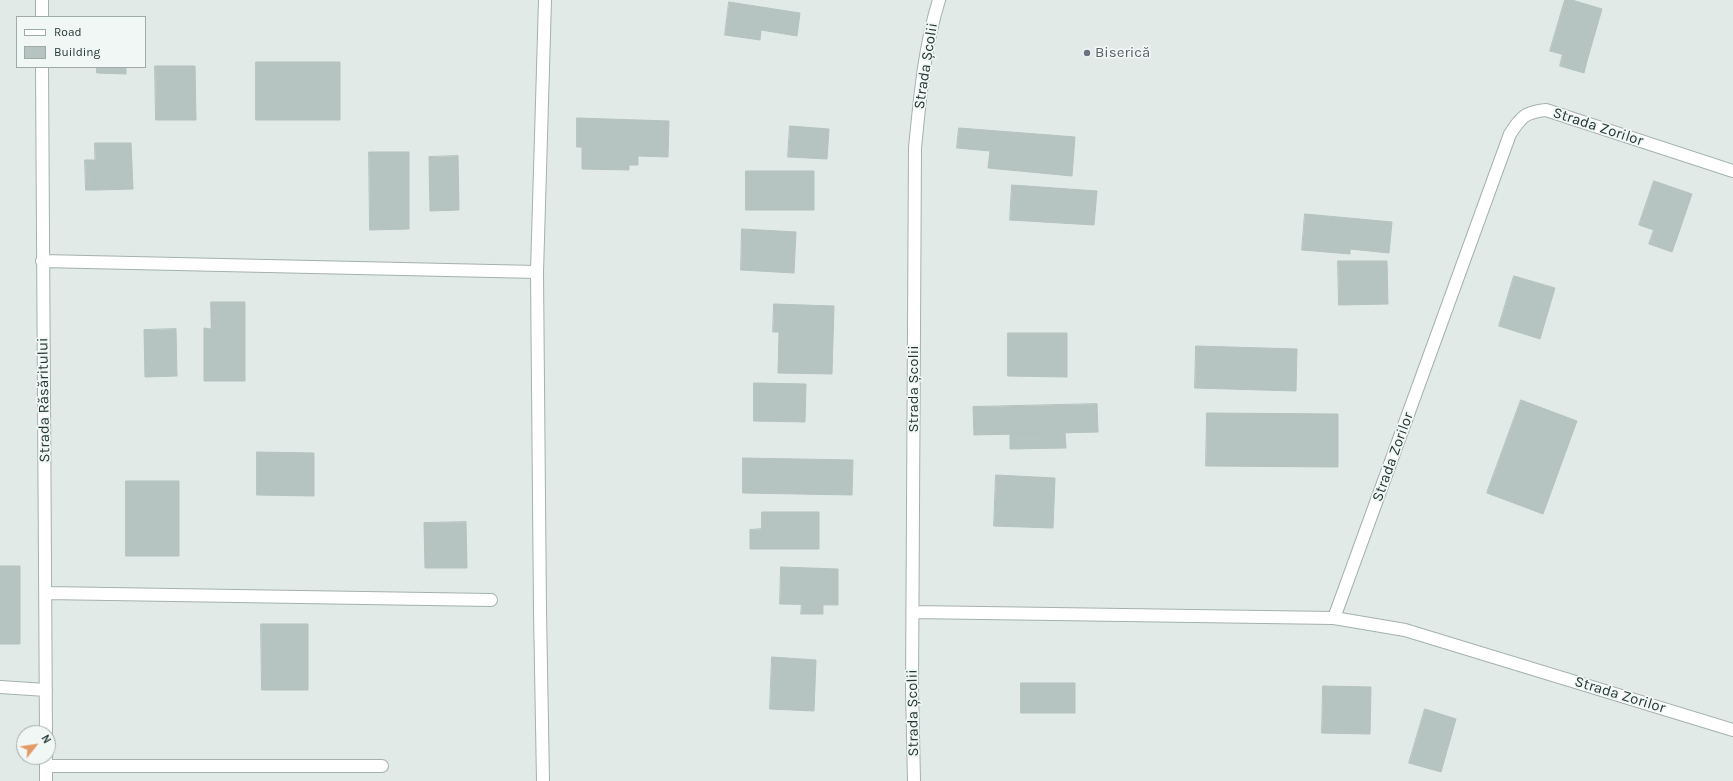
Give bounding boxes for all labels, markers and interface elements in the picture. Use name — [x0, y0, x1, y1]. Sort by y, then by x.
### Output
legend — [16, 16, 146, 68]
street label: Strada Școlii — [910, 22, 942, 110]
text: Road — [54, 25, 82, 39]
place label: Biserică — [1095, 44, 1150, 62]
text: Building — [54, 45, 100, 59]
marker: Biserică — [1082, 48, 1092, 58]
street label: Strada Zorilor — [1551, 104, 1645, 150]
street label: Strada Răsăritului — [34, 337, 54, 463]
street label: Strada Școlii — [905, 345, 923, 433]
street label: Strada Zorilor — [1368, 410, 1418, 504]
street label: Strada Școlii — [903, 669, 923, 757]
street label: Strada Zorilor — [1572, 673, 1668, 717]
north arrow — [16, 725, 56, 765]
text: N — [38, 733, 54, 746]

